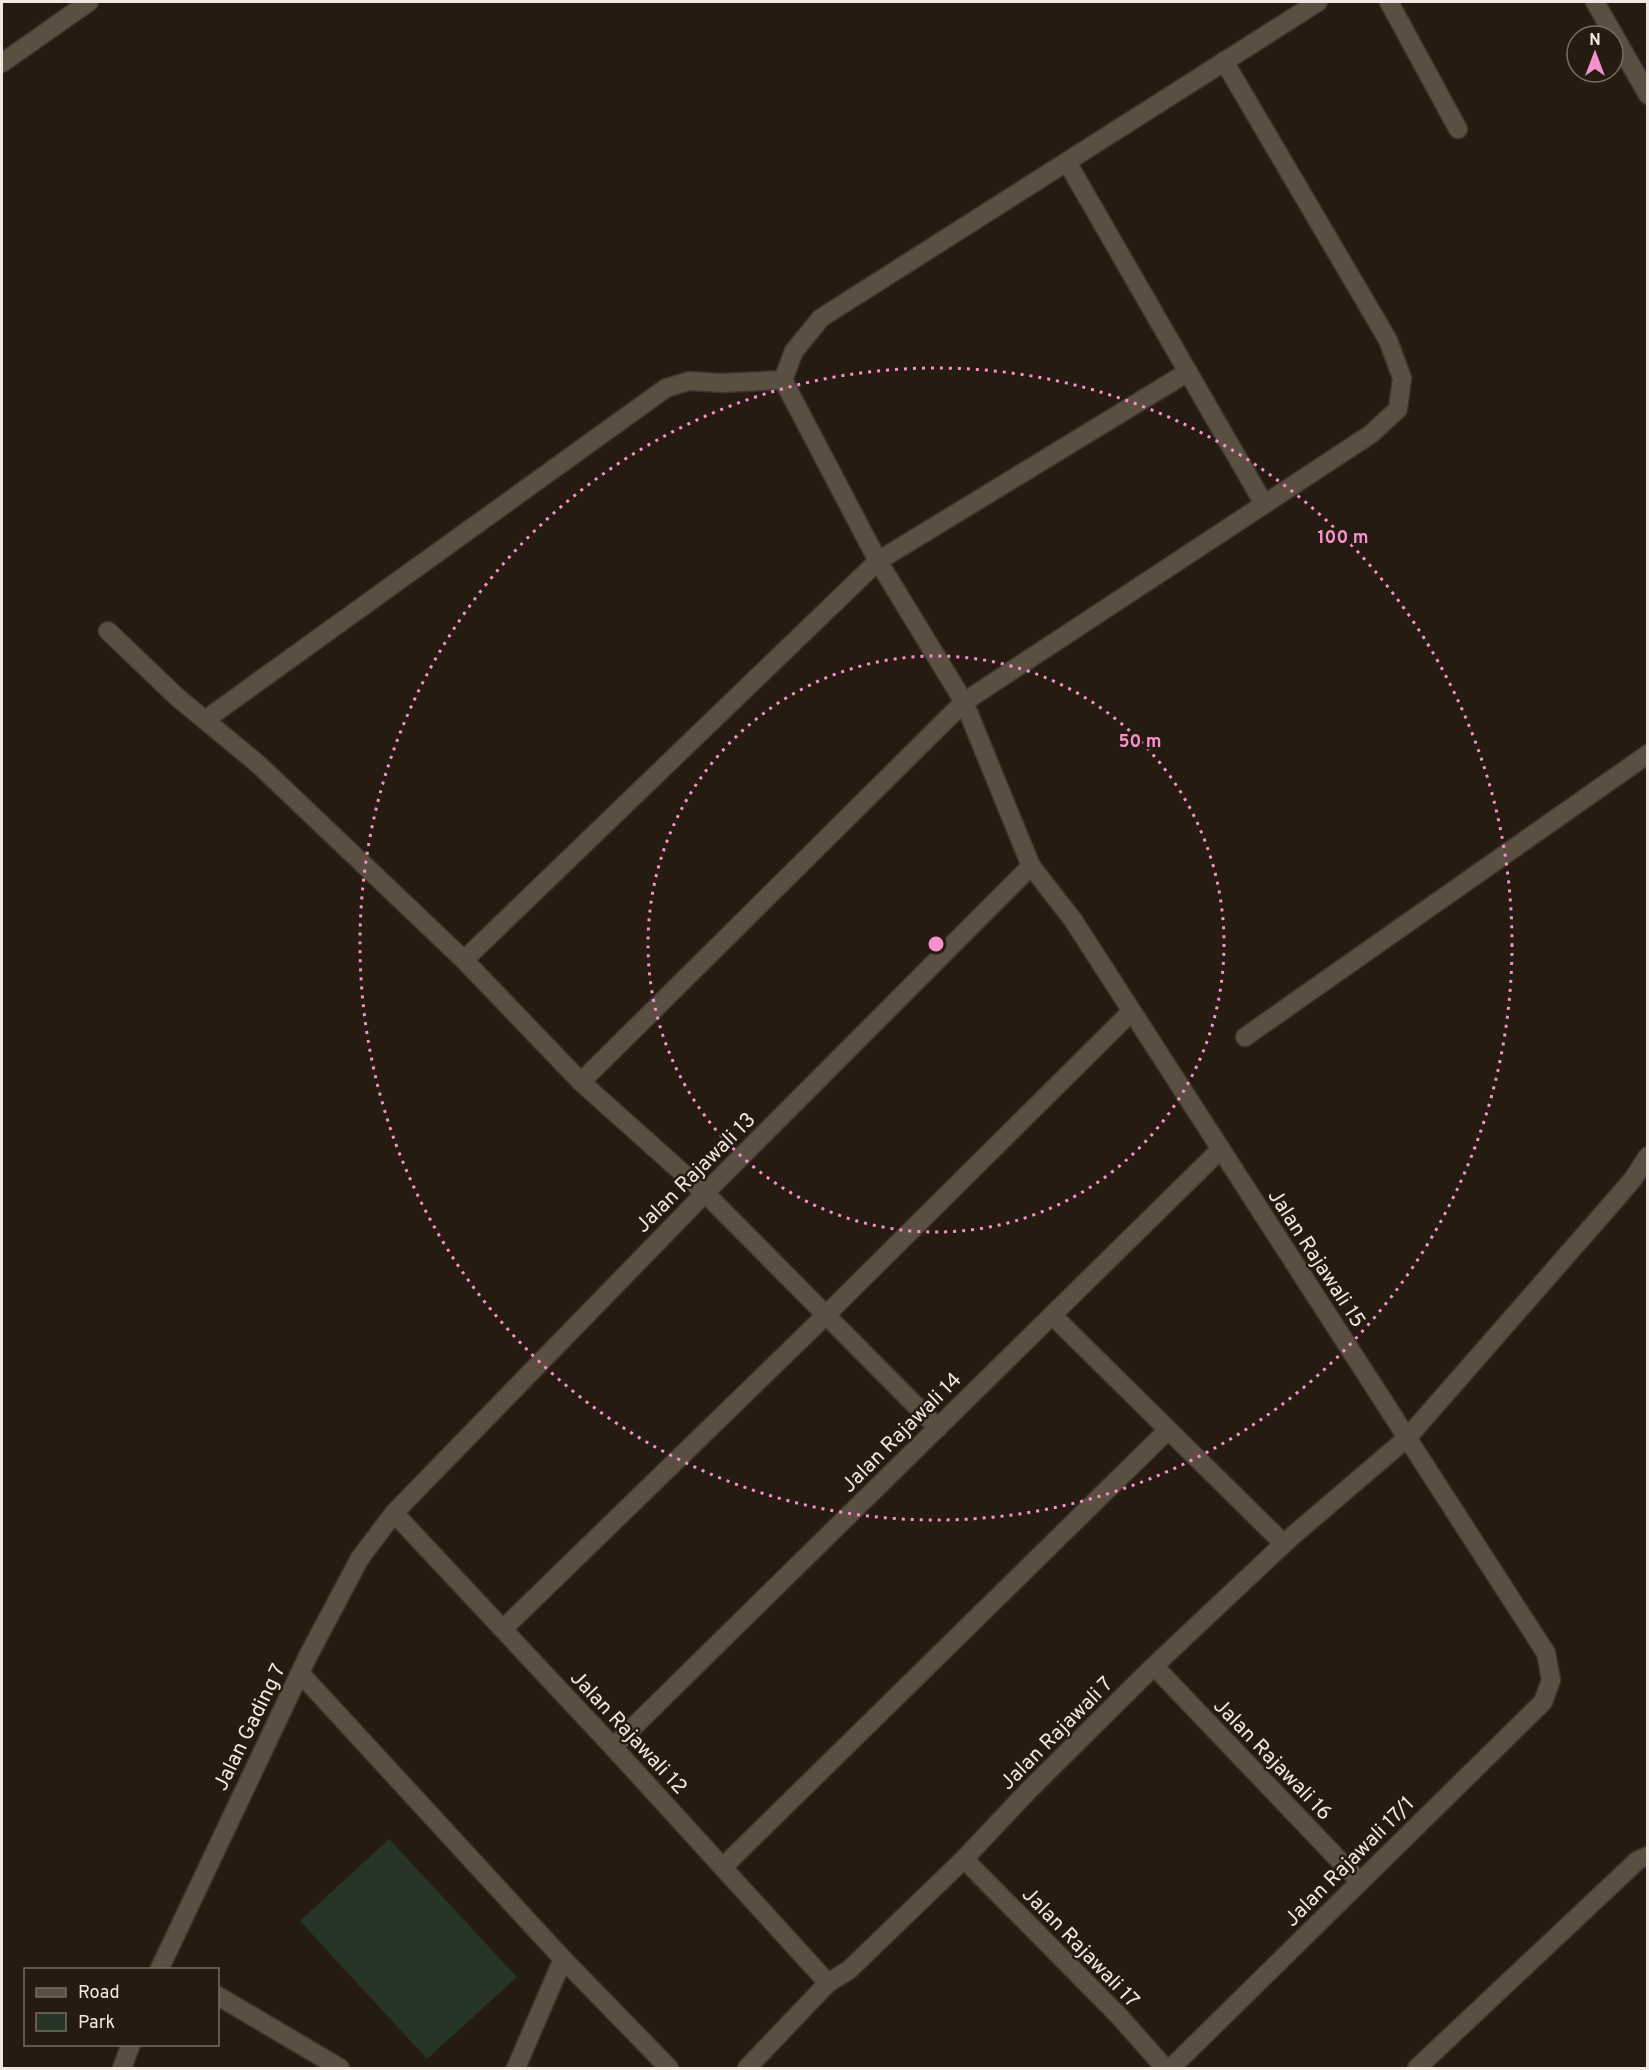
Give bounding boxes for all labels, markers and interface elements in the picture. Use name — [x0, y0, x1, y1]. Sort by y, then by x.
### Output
north arrow — [1565, 24, 1625, 84]
text: N — [1589, 31, 1601, 51]
text: 100 m — [1317, 527, 1369, 550]
text: 50 m — [1118, 731, 1162, 754]
centre of rings — [926, 934, 946, 954]
street label: Jalan Rajawali 13 — [630, 1107, 762, 1239]
street label: Jalan Rajawali 15 — [1261, 1184, 1371, 1333]
street label: Jalan Rajawali 14 — [836, 1367, 968, 1499]
street label: Jalan Gading 7 — [208, 1660, 293, 1796]
street label: Jalan Rajawali 12 — [563, 1665, 692, 1801]
street label: Jalan Rajawali 7 — [995, 1672, 1119, 1796]
street label: Jalan Rajawali 16 — [1207, 1693, 1337, 1827]
street label: Jalan Rajawali 17/1 — [1279, 1791, 1421, 1933]
street label: Jalan Rajawali 17 — [1015, 1882, 1145, 2014]
legend — [24, 1968, 219, 2046]
text: Road — [78, 1982, 120, 2005]
text: Park — [78, 2012, 115, 2035]

